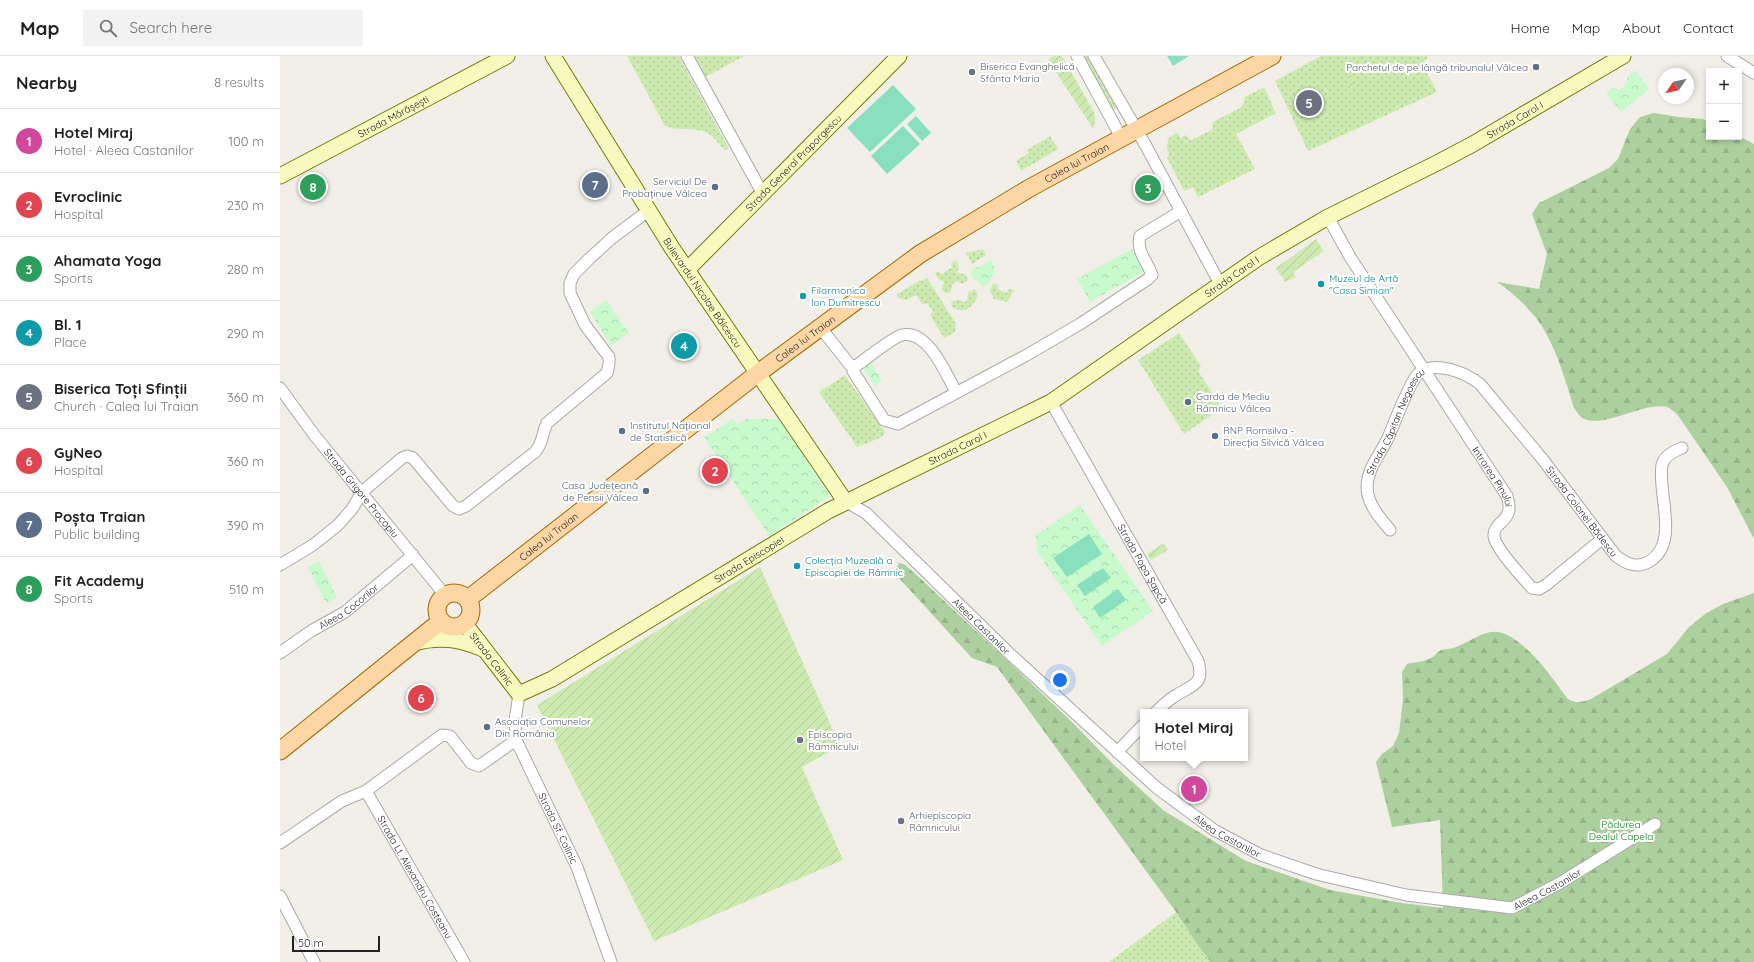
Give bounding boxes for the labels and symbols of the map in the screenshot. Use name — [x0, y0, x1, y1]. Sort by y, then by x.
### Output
place label: Biserica Evanghelică Sfânta Maria — [980, 60, 1075, 85]
place label: Parchetul de pe lângă tribunalul Vâlcea — [1346, 61, 1528, 74]
marker: Parchetul de pe lângă tribunalul Vâlcea — [1531, 62, 1541, 72]
marker: Biserica Evanghelică Sfânta Maria — [967, 67, 977, 77]
north arrow — [1658, 68, 1694, 104]
pin: 5 — [1296, 88, 1322, 118]
street label: Strada Mărășești — [355, 92, 431, 140]
street label: Strada Carol I — [1484, 98, 1545, 141]
street label: Strada General Praporgescu — [742, 111, 844, 214]
street label: Calea lui Traian — [1042, 140, 1111, 185]
pin: 7 — [582, 170, 608, 200]
pin: 8 — [300, 172, 326, 202]
pin: 3 — [1135, 173, 1161, 203]
place label: Serviciul De Probaținue Vâlcea — [622, 175, 707, 200]
marker: Serviciul De Probaținue Vâlcea — [710, 182, 720, 192]
street label: Bulevardul Nicolae Bălcescu — [661, 235, 745, 350]
street label: Strada Carol I — [1202, 253, 1261, 300]
place label: Muzeul de Artă "Casa Simian" — [1329, 272, 1398, 297]
marker: Muzeul de Artă "Casa Simian" — [1316, 279, 1326, 289]
place label: Filarmonica Ion Dumitrescu — [811, 284, 880, 309]
marker: Filarmonica Ion Dumitrescu — [798, 291, 808, 301]
street label: Calea lui Traian — [773, 312, 838, 365]
pin: 4 — [671, 331, 697, 361]
street label: Strada Căpitan Negoescu — [1363, 365, 1427, 476]
place label: Garda de Mediu Râmnicu Vâlcea — [1196, 390, 1271, 415]
marker: Garda de Mediu Râmnicu Vâlcea — [1183, 397, 1193, 407]
place label: Institutul Național de Statistică — [630, 419, 711, 444]
place label: RNP Romsilva - Direcția Silvică Vâlcea — [1223, 424, 1324, 449]
marker: Institutul Național de Statistică — [617, 426, 627, 436]
street label: Strada Carol I — [926, 428, 989, 467]
marker: RNP Romsilva - Direcția Silvică Vâlcea — [1210, 431, 1220, 441]
street label: Intrarea Pinului — [1470, 444, 1516, 507]
street label: Strada Grigore Procopiu — [321, 446, 402, 540]
pin: 2 — [702, 456, 728, 486]
street label: Strada Colonel Bădescu — [1543, 463, 1621, 559]
place label: Casa Județeană de Pensii Vâlcea — [562, 479, 638, 504]
marker: Casa Județeană de Pensii Vâlcea — [641, 486, 651, 496]
street label: Calea lui Traian — [516, 509, 581, 563]
street label: Strada Popa Șapcă — [1115, 522, 1171, 606]
street label: Strada Episcopiei — [711, 533, 786, 585]
place label: Colecția Muzeală a Episcopiei de Râmnic — [805, 554, 903, 579]
marker: Colecția Muzeală a Episcopiei de Râmnic — [792, 561, 802, 571]
street label: Aleea Cocorilor — [316, 580, 381, 632]
street label: Aleea Castanilor — [950, 595, 1013, 657]
street label: Strada Calinic — [467, 630, 517, 688]
your location — [1050, 670, 1070, 690]
pin: 6 — [408, 683, 434, 713]
place label: Asociația Comunelor Din România — [495, 715, 591, 740]
marker: Asociația Comunelor Din România — [482, 722, 492, 732]
place label: Episcopia Râmnicului — [808, 728, 859, 753]
marker: Episcopia Râmnicului — [795, 735, 805, 745]
pin: 1 — [1181, 774, 1207, 804]
street label: Strada Sf. Calinic — [536, 790, 581, 866]
place label: Arhiepiscopia Râmnicului — [909, 809, 971, 834]
street label: Aleea Castanilor — [1191, 811, 1263, 860]
street label: Strada Lt. Alexandru Costeanu — [375, 813, 456, 941]
marker: Arhiepiscopia Râmnicului — [896, 816, 906, 826]
park label: Pădurea Dealul Capela — [1589, 818, 1653, 843]
street label: Aleea Castanilor — [1511, 865, 1584, 913]
scale bar — [292, 934, 380, 953]

